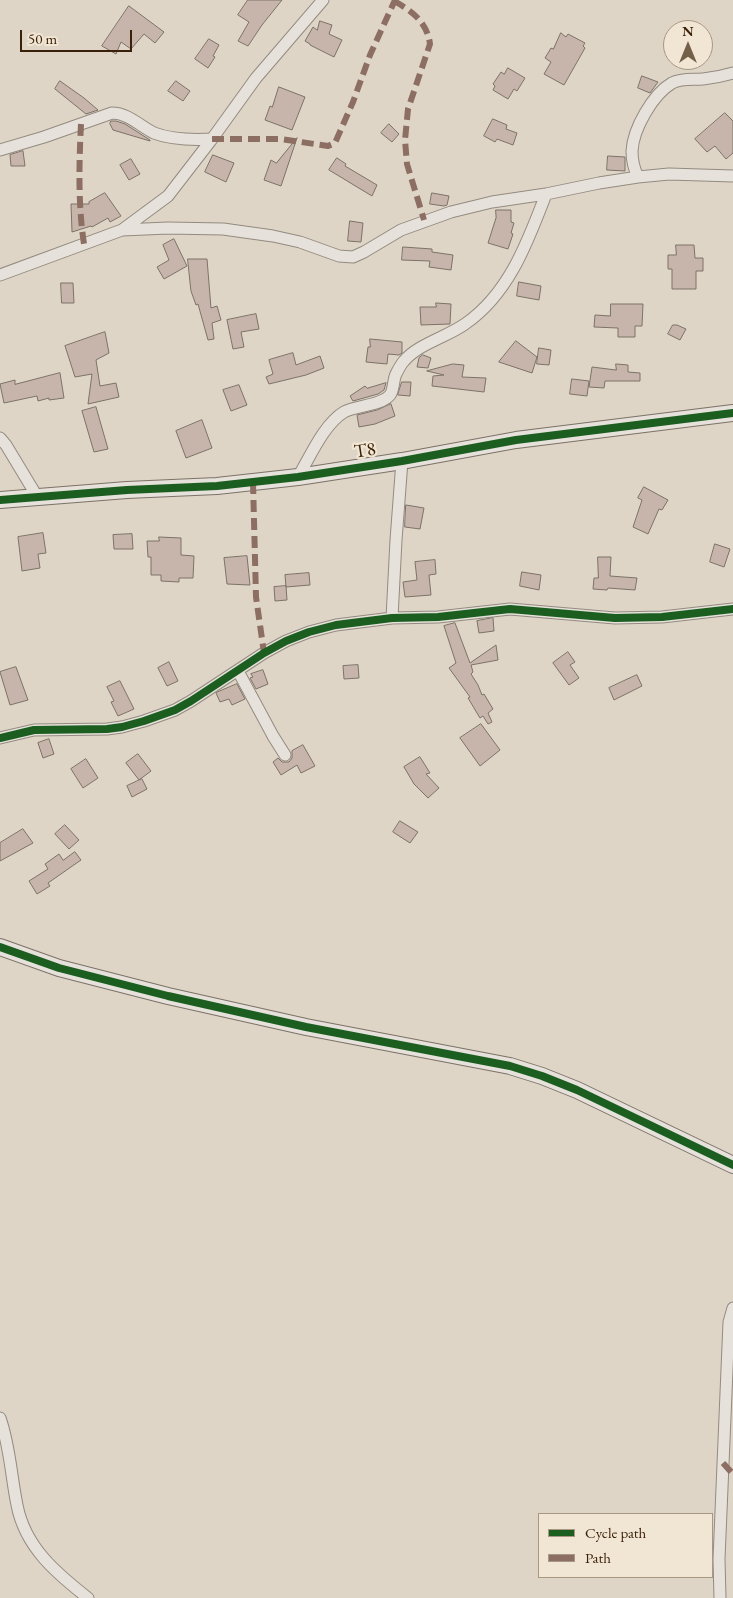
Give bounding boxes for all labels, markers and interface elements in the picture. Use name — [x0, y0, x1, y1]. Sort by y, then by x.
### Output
scale bar — [22, 20, 135, 52]
north arrow — [663, 20, 713, 70]
text: N — [682, 22, 694, 40]
text: 50 m — [28, 29, 57, 48]
street label: T8 — [352, 438, 378, 464]
legend — [538, 1513, 713, 1578]
text: Cycle path — [585, 1523, 646, 1542]
text: Path — [585, 1548, 611, 1567]

